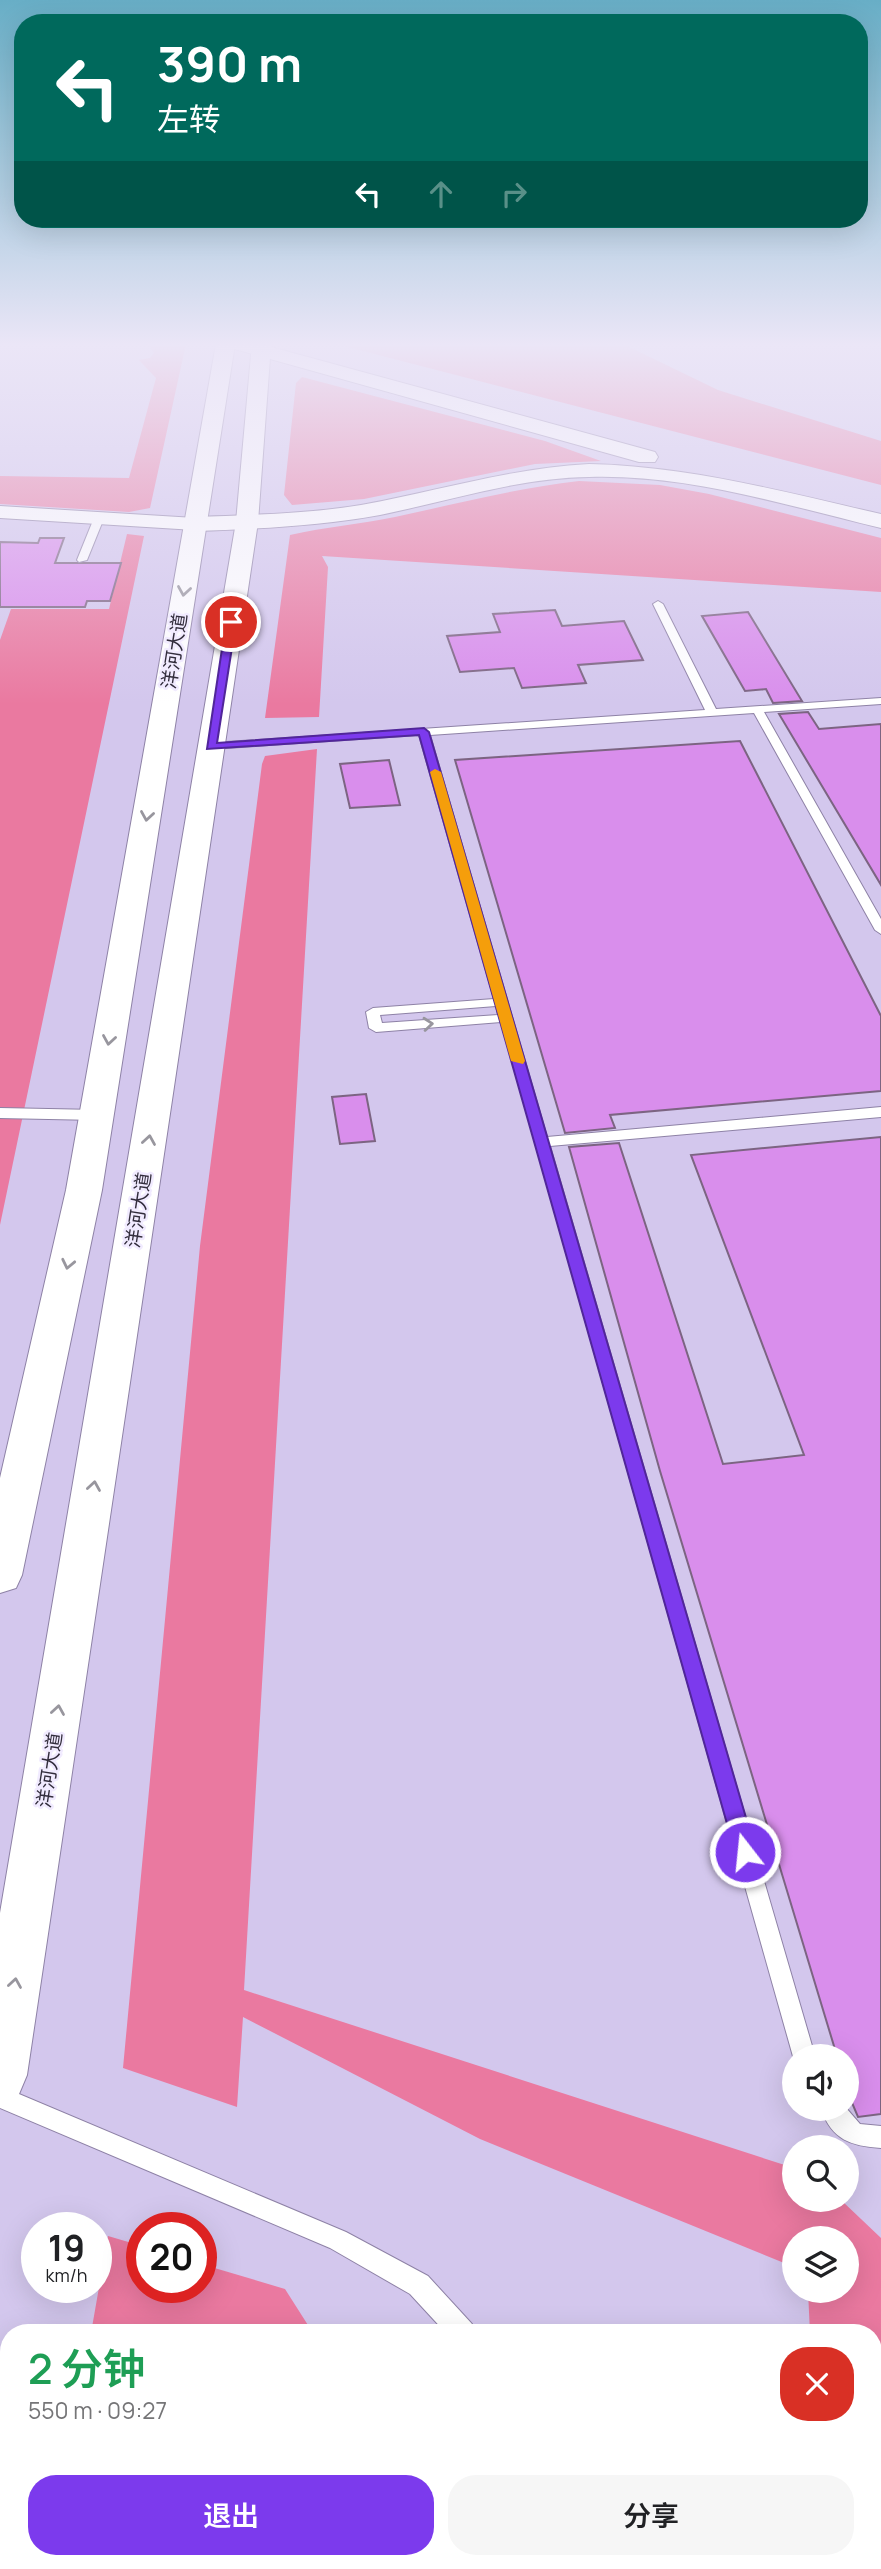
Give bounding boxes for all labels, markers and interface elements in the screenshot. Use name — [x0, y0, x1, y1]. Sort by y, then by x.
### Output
text: 390 m — [157, 30, 302, 97]
icon: left — [42, 42, 133, 133]
text: 左转 — [157, 97, 221, 141]
icon: left — [349, 175, 387, 213]
icon: ahead — [422, 175, 460, 213]
icon: right — [495, 175, 533, 213]
one-way arrow — [177, 585, 192, 597]
pin — [201, 592, 261, 652]
icon: arrive — [212, 603, 250, 641]
street label: 洋河大道 — [155, 611, 193, 691]
one-way arrow — [140, 810, 155, 821]
one-way arrow — [423, 1017, 434, 1032]
one-way arrow — [102, 1034, 117, 1046]
one-way arrow — [141, 1134, 156, 1146]
street label: 洋河大道 — [119, 1170, 157, 1250]
one-way arrow — [62, 1258, 77, 1270]
one-way arrow — [86, 1480, 101, 1491]
one-way arrow — [50, 1704, 65, 1716]
street label: 洋河大道 — [30, 1730, 68, 1810]
position arrow — [708, 1815, 782, 1889]
one-way arrow — [7, 1977, 22, 1989]
map controls — [782, 2044, 859, 2303]
button: sound — [782, 2044, 859, 2121]
button: search — [782, 2135, 859, 2212]
speed limit sign: 20 — [126, 2212, 217, 2303]
text: 19 — [48, 2224, 85, 2272]
button: layers — [782, 2226, 859, 2303]
text: km/h — [46, 2263, 87, 2287]
text: 2 分钟 — [28, 2339, 145, 2397]
button: close — [780, 2347, 854, 2421]
text: 550 m · 09:27 — [28, 2394, 167, 2426]
button: 退出 — [28, 2475, 434, 2555]
button: 分享 — [448, 2475, 854, 2555]

